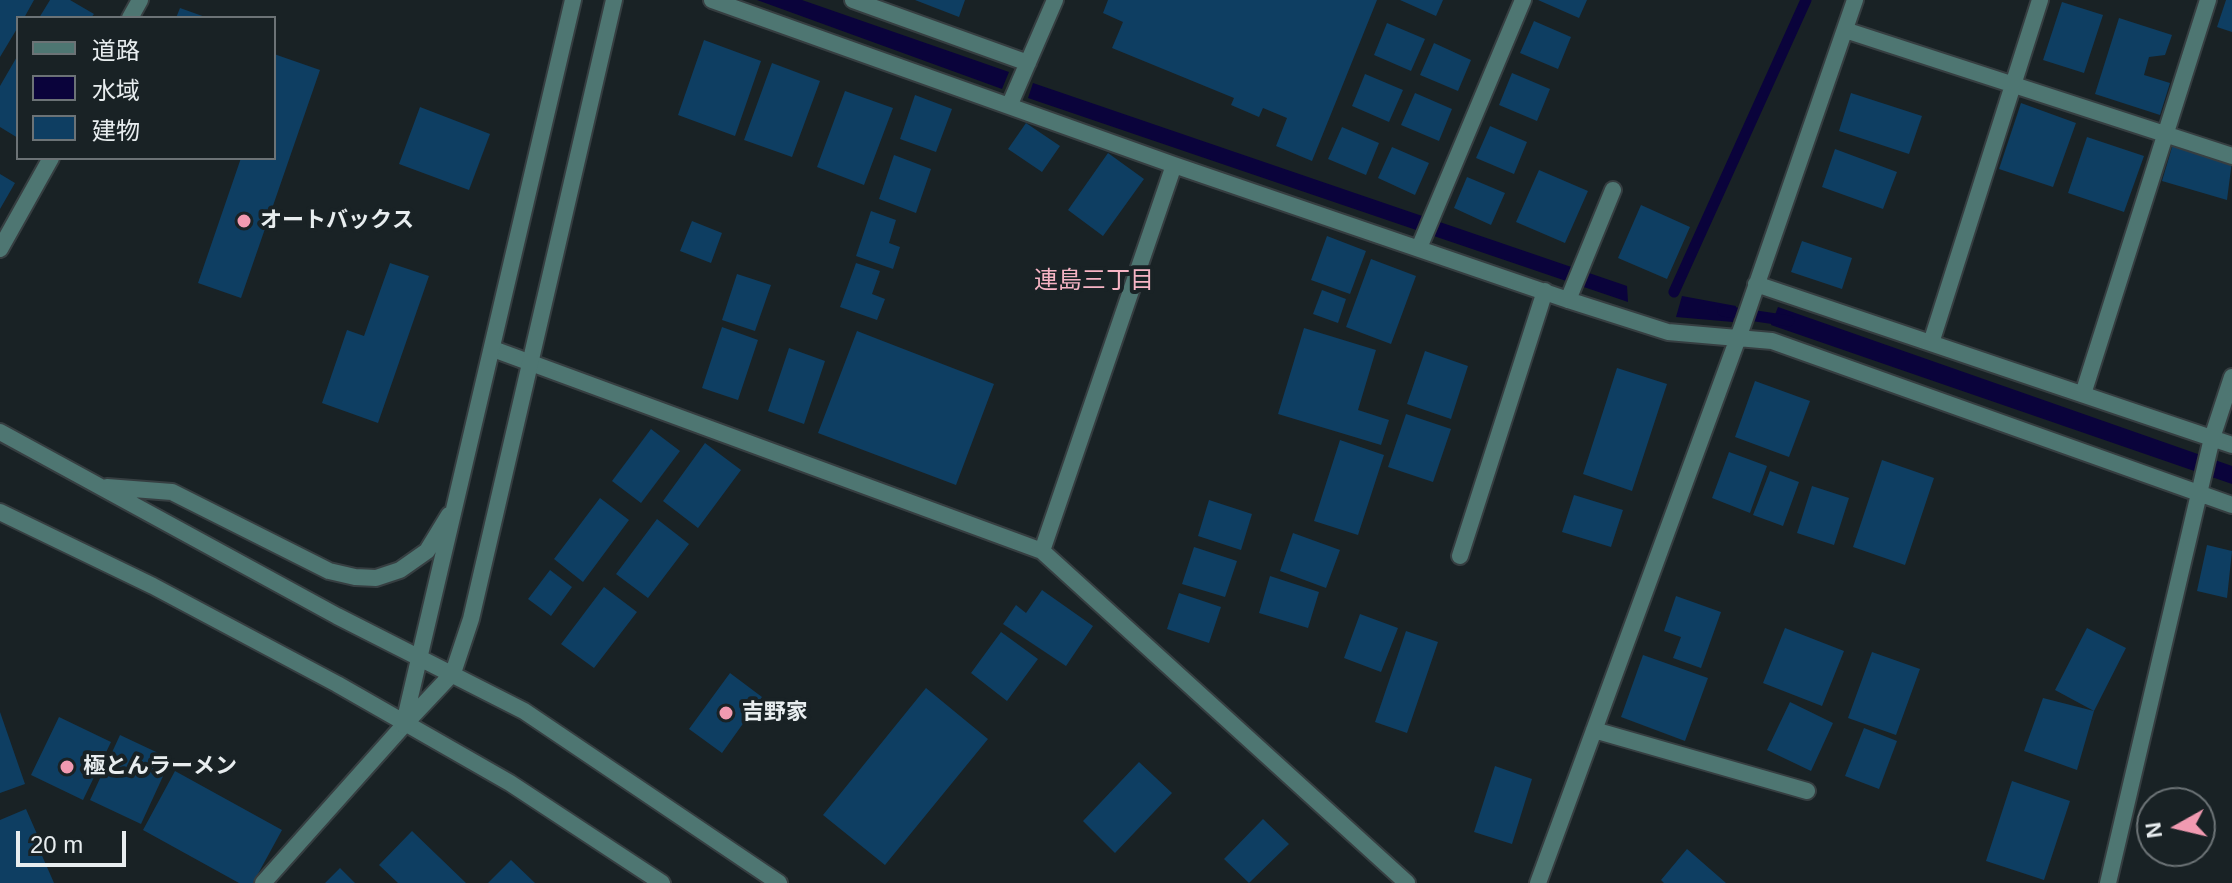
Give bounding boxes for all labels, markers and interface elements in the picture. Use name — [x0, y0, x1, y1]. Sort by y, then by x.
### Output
legend — [16, 16, 276, 160]
text: 道路 — [92, 37, 140, 64]
text: 水域 — [92, 77, 140, 104]
text: 建物 — [92, 117, 140, 144]
place label: オートバックス — [260, 208, 414, 234]
marker: オートバックス — [235, 212, 253, 230]
district label: 連島三丁目 — [1034, 267, 1154, 295]
place label: 吉野家 — [742, 700, 808, 726]
marker: 吉野家 — [717, 704, 735, 722]
place label: 極とんラーメン — [83, 754, 237, 780]
marker: 極とんラーメン — [58, 758, 76, 776]
north arrow — [2136, 787, 2216, 867]
scale bar — [20, 815, 130, 865]
text: N — [2140, 821, 2167, 840]
text: 20 m — [30, 831, 83, 858]

